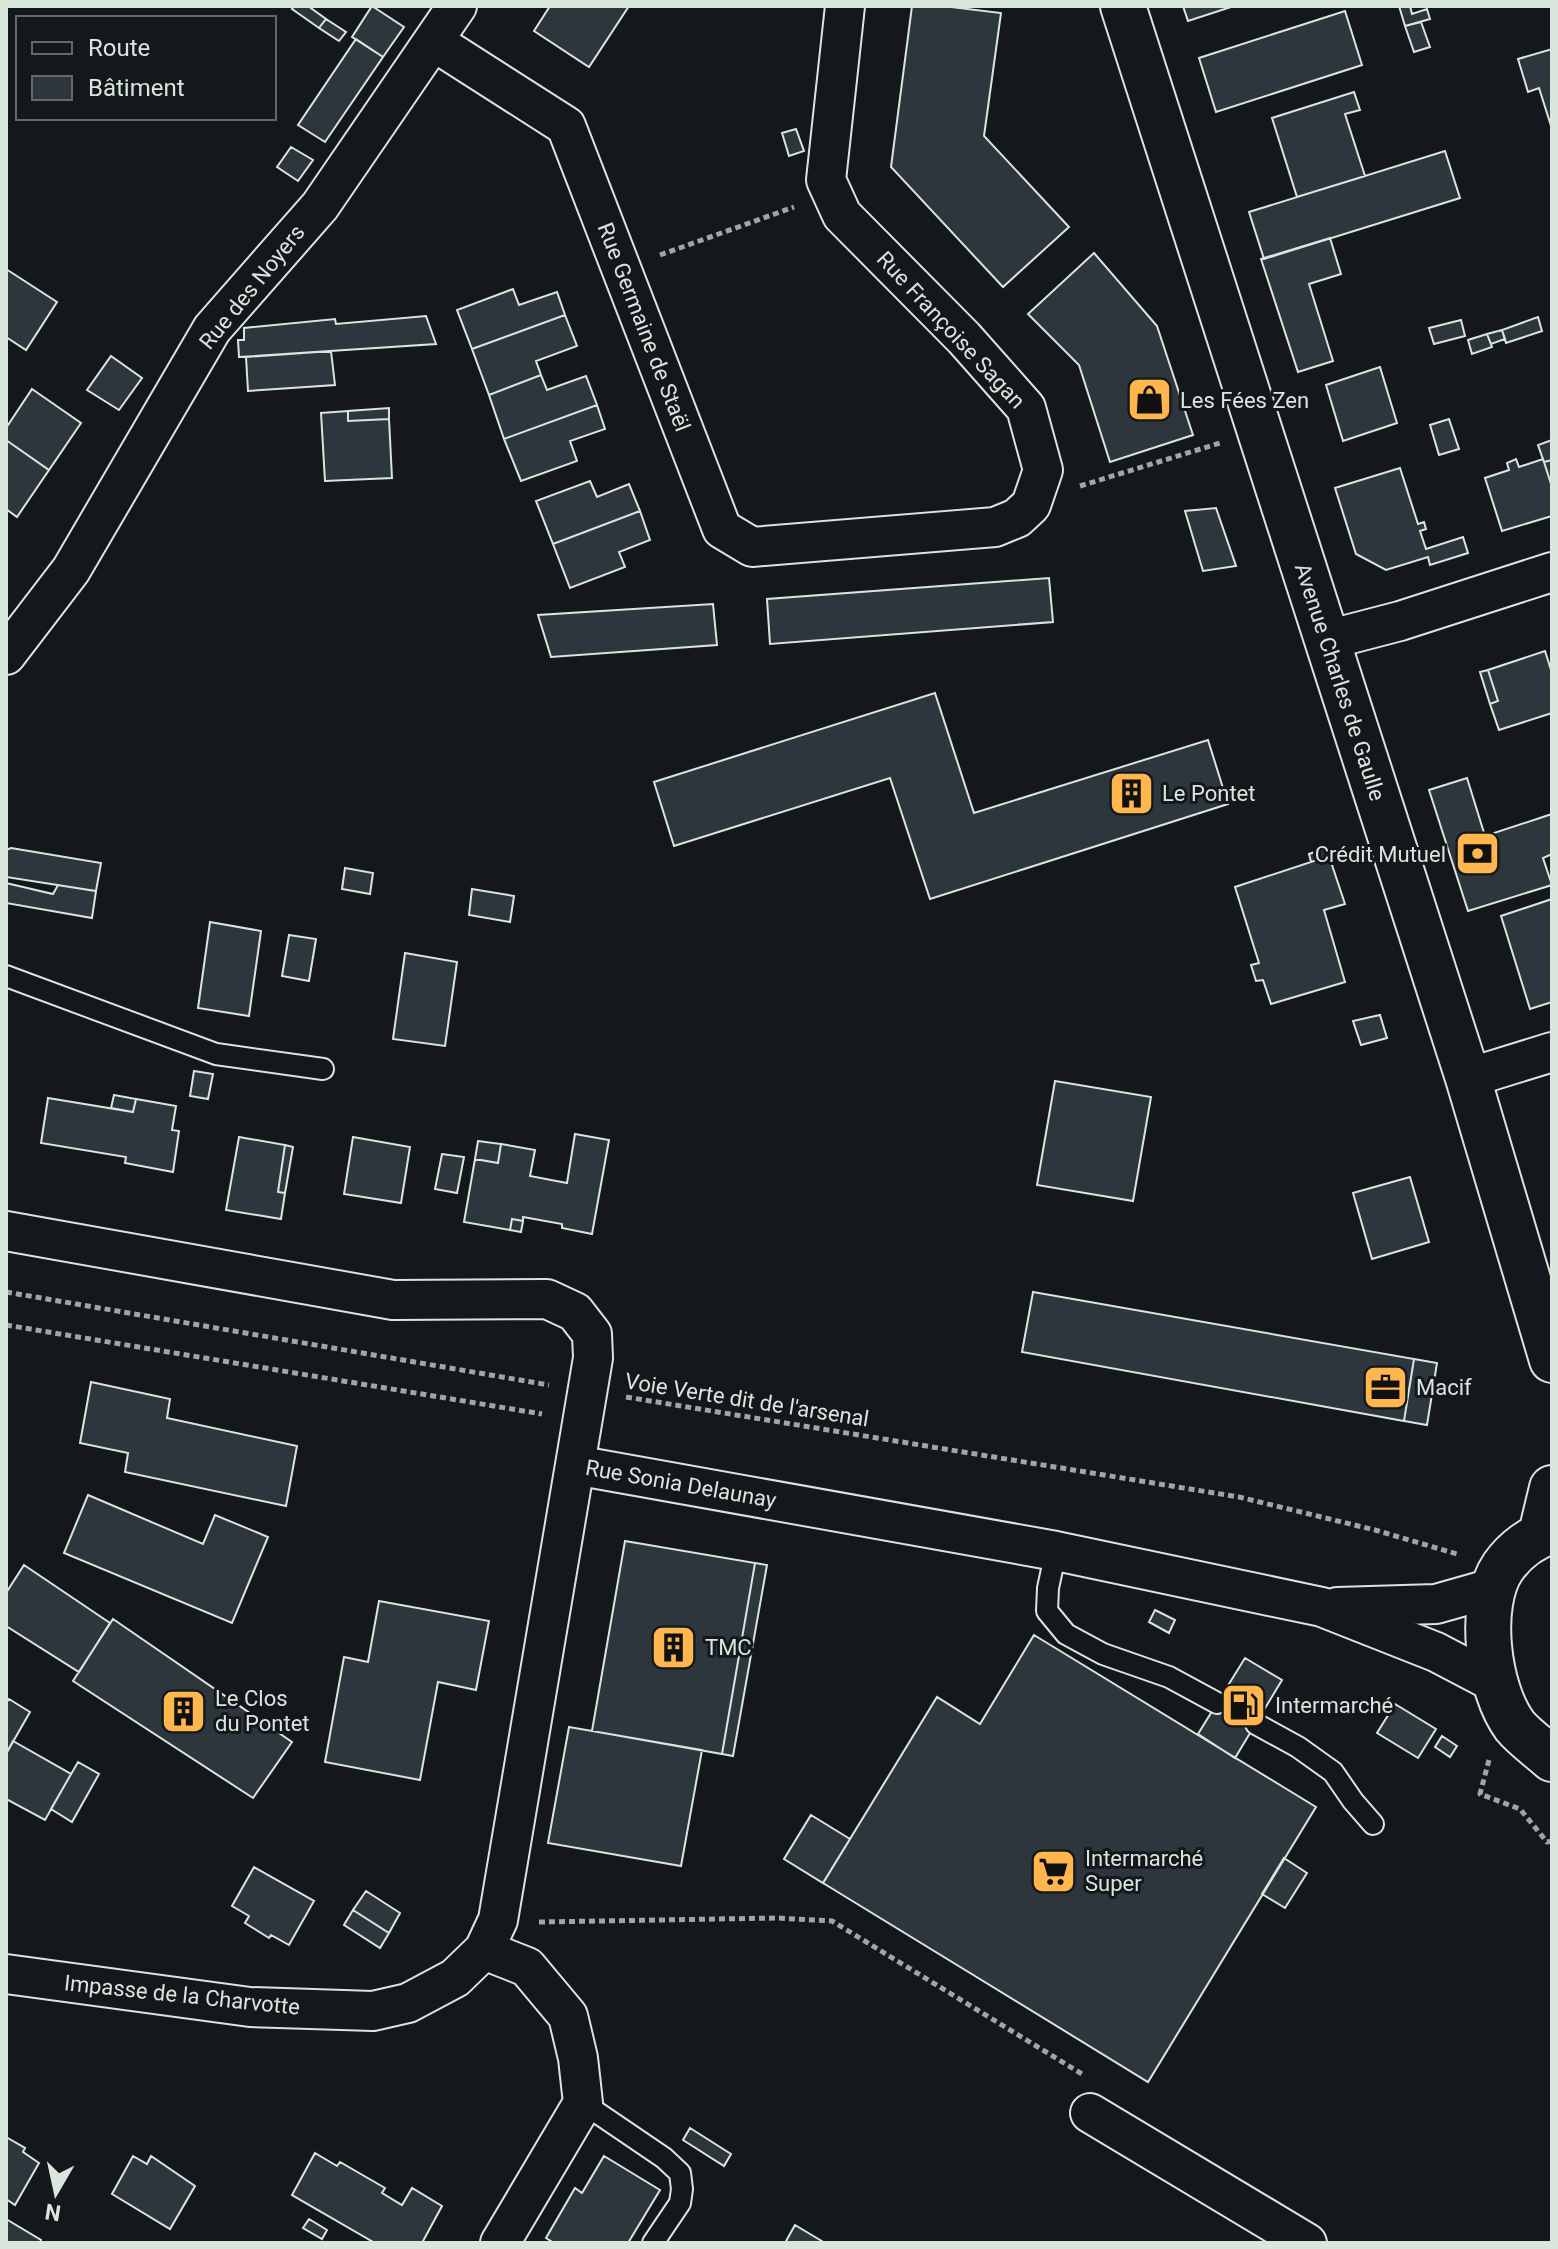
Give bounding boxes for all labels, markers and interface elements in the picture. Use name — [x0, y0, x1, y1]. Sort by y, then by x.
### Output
legend — [16, 16, 276, 120]
text: Route — [88, 34, 150, 62]
text: Bâtiment — [88, 74, 185, 102]
street label: Rue Germaine de Staël — [593, 219, 695, 435]
street label: Rue des Noyers — [194, 220, 310, 354]
street label: Rue Françoise Sagan — [872, 246, 1030, 414]
shop icon: Les Fées Zen — [1125, 376, 1173, 424]
place label: Les Fées Zen — [1180, 388, 1309, 413]
street label: Avenue Charles de Gaulle — [1290, 560, 1390, 804]
building icon: Le Pontet — [1107, 769, 1155, 817]
place label: Le Pontet — [1162, 781, 1255, 806]
bank icon: Crédit Mutuel — [1453, 830, 1501, 878]
place label: Crédit Mutuel — [1315, 842, 1446, 867]
office icon: Macif — [1361, 1363, 1409, 1411]
street label: Voie Verte dit de l'arsenal — [623, 1368, 871, 1432]
place label: Macif — [1416, 1375, 1472, 1400]
street label: Rue Sonia Delaunay — [584, 1455, 779, 1513]
building icon: TMC — [650, 1623, 698, 1671]
place label: TMC — [705, 1635, 752, 1660]
fuel station icon: Intermarché — [1220, 1681, 1268, 1729]
place label: Le Clos du Pontet — [215, 1686, 310, 1736]
building icon: Le Clos du Pontet — [160, 1687, 208, 1735]
place label: Intermarché — [1275, 1693, 1393, 1718]
place label: Intermarché Super — [1085, 1846, 1203, 1896]
supermarket icon: Intermarché Super — [1030, 1847, 1078, 1895]
street label: Impasse de la Charvotte — [63, 1970, 301, 2020]
north arrow — [16, 2153, 96, 2233]
text: N — [43, 2199, 63, 2226]

